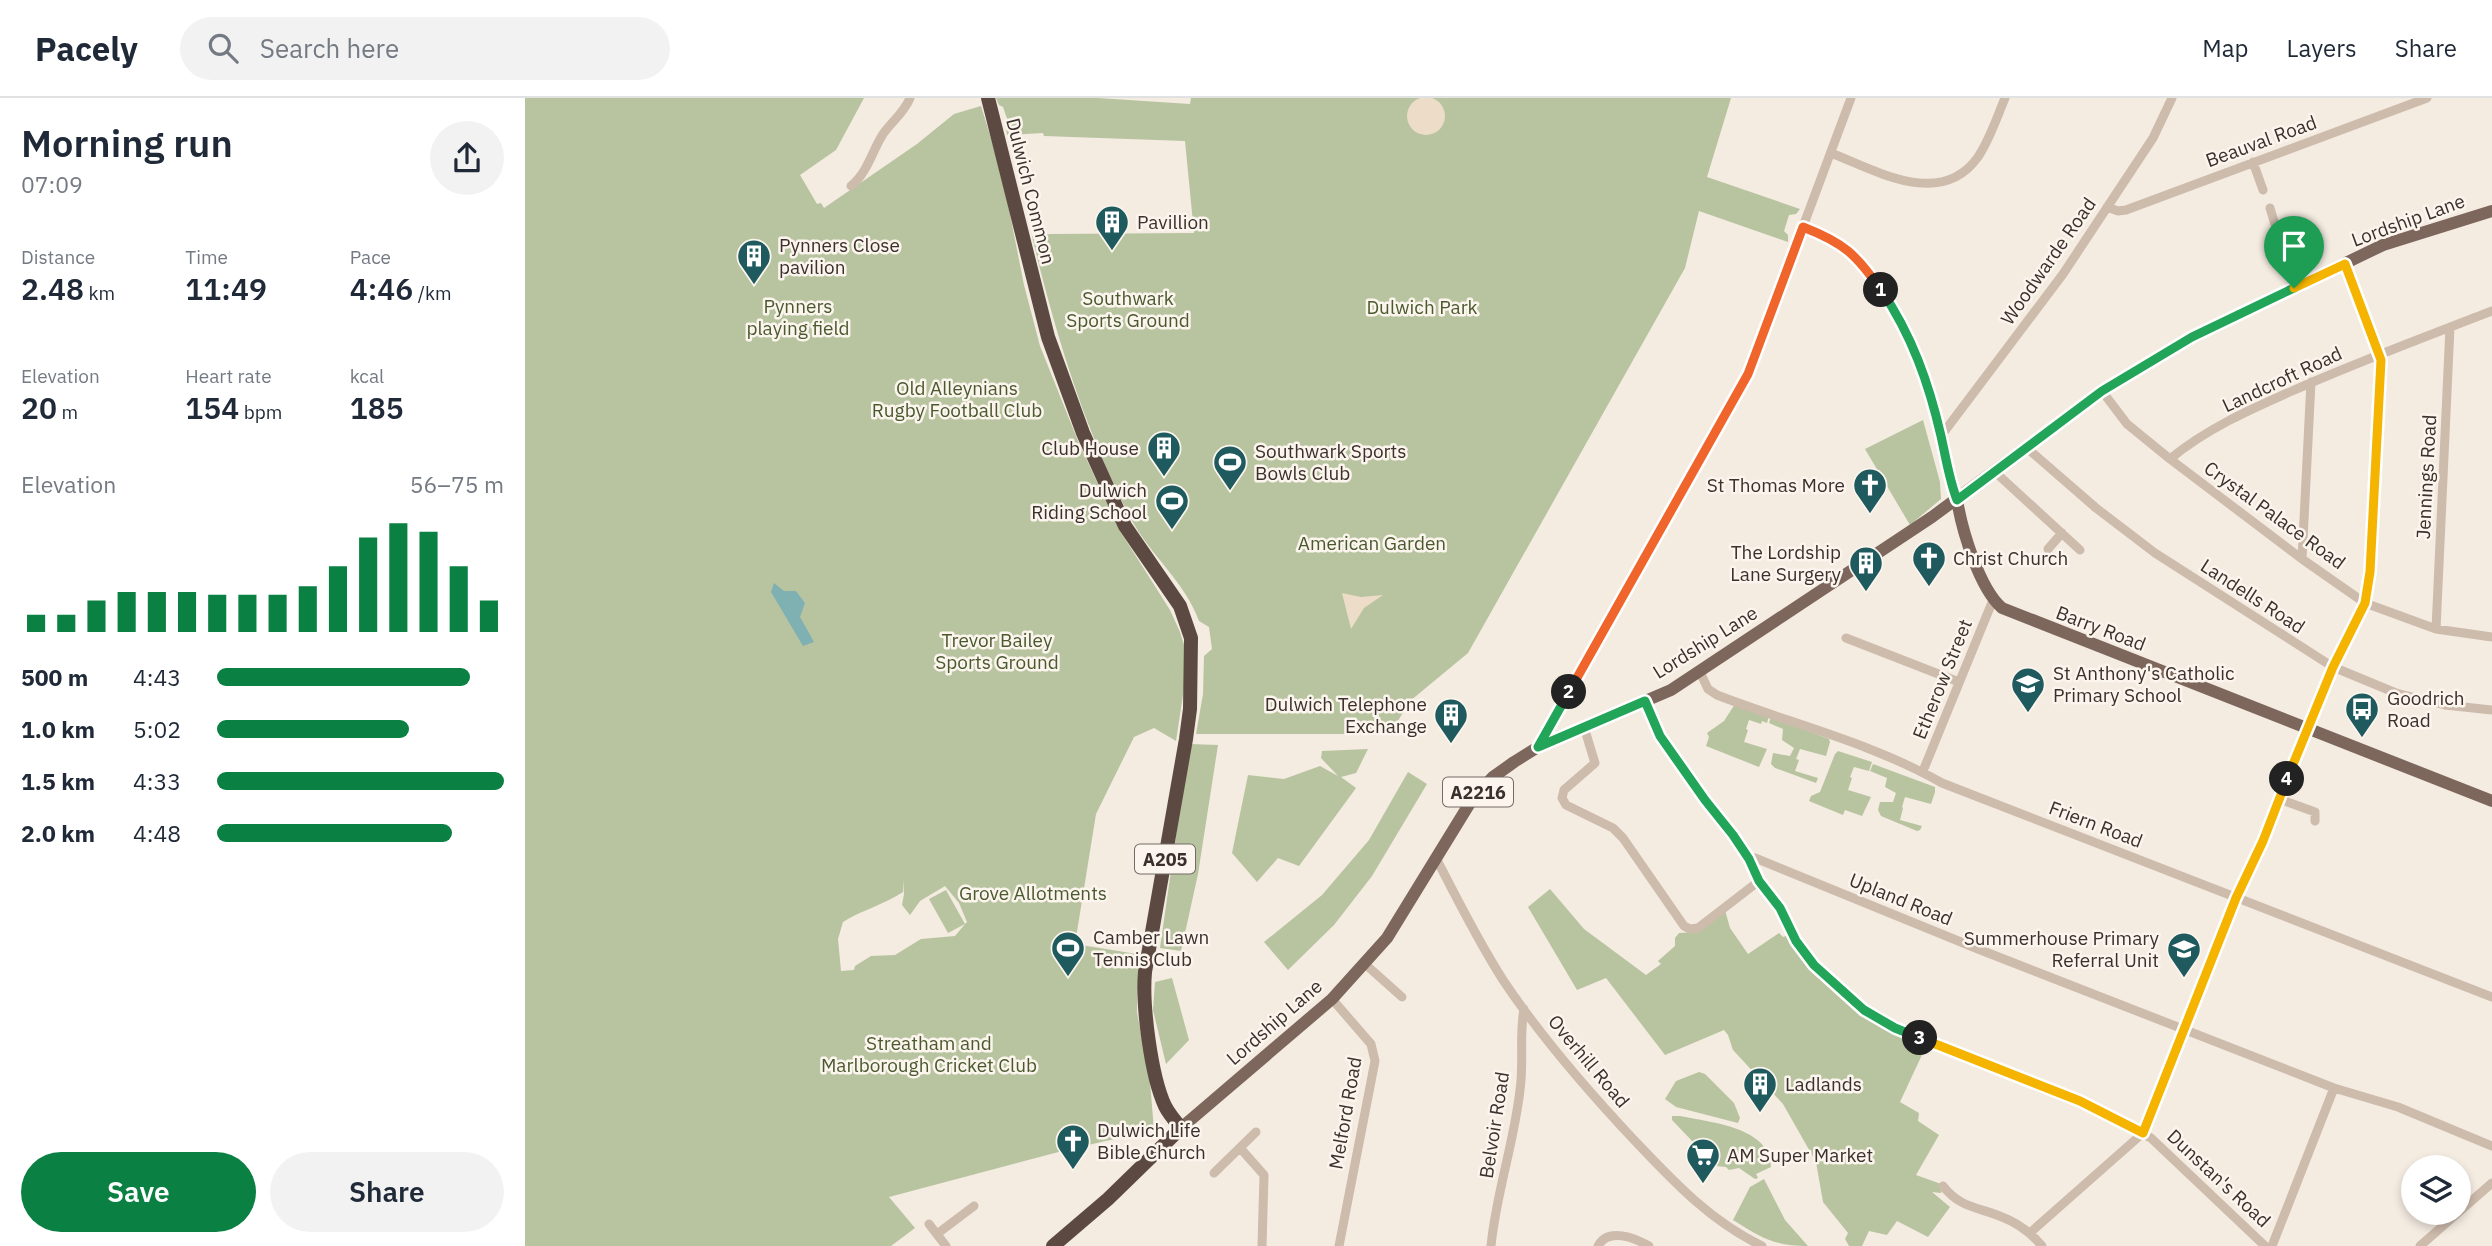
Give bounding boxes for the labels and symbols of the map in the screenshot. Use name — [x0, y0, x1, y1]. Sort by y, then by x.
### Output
street label: Beauval Road — [2202, 110, 2320, 172]
street label: Dulwich Common — [1001, 115, 1061, 267]
street label: Lordship Lane — [2348, 188, 2468, 252]
street label: Woodwarde Road — [1995, 193, 2101, 329]
building icon: Pavillion — [1093, 203, 1131, 252]
place label: Pavillion — [1137, 210, 1209, 234]
pin — [2264, 216, 2324, 288]
place label: Pynners Close pavilion — [779, 233, 900, 279]
building icon: Pynners Close pavilion — [735, 237, 773, 286]
pin: 1 — [1863, 272, 1899, 308]
park label: Southwark Sports Ground — [1066, 286, 1190, 332]
park label: Pynners playing field — [746, 294, 850, 340]
park label: Dulwich Park — [1366, 295, 1478, 319]
street label: Landcroft Road — [2218, 341, 2346, 417]
park label: Old Alleynians Rugby Football Club — [872, 376, 1042, 422]
street label: Jennings Road — [2411, 414, 2441, 540]
building icon: Club House — [1145, 429, 1183, 478]
place label: Club House — [1041, 436, 1139, 460]
place label: Southwark Sports Bowls Club — [1255, 439, 1407, 485]
sports icon: Southwark Sports Bowls Club — [1211, 443, 1249, 492]
street label: Crystal Palace Road — [2200, 456, 2350, 574]
church icon: St Thomas More — [1851, 466, 1889, 515]
place label: St Thomas More — [1707, 473, 1845, 497]
place label: Dulwich Riding School — [1031, 478, 1147, 524]
sports icon: Dulwich Riding School — [1153, 482, 1191, 531]
park label: American Garden — [1298, 531, 1446, 555]
church icon: Christ Church — [1910, 539, 1948, 588]
place label: The Lordship Lane Surgery — [1730, 540, 1842, 586]
building icon: The Lordship Lane Surgery — [1847, 544, 1885, 593]
place label: Christ Church — [1953, 546, 2068, 570]
street label: Landells Road — [2196, 553, 2310, 639]
street label: Lordship Lane — [1648, 600, 1762, 684]
street label: Barry Road — [2053, 600, 2149, 656]
street label: Etherow Street — [1907, 615, 1977, 743]
park label: Trevor Bailey Sports Ground — [935, 628, 1059, 674]
place label: St Anthony's Catholic Primary School — [2053, 661, 2235, 707]
school or university icon: St Anthony's Catholic Primary School — [2009, 665, 2047, 714]
pin: 2 — [1551, 674, 1587, 710]
place label: Goodrich Road — [2387, 686, 2465, 732]
bus stop icon: Goodrich Road — [2343, 690, 2381, 739]
place label: Dulwich Telephone Exchange — [1265, 692, 1427, 738]
building icon: Dulwich Telephone Exchange — [1432, 696, 1470, 745]
pin: 4 — [2269, 762, 2305, 796]
road number: A2216 — [1443, 778, 1513, 806]
street label: Friern Road — [2046, 795, 2146, 853]
road number: A205 — [1135, 844, 1195, 874]
street label: Upland Road — [1846, 867, 1956, 931]
park label: Grove Allotments — [959, 881, 1107, 905]
place label: Camber Lawn Tennis Club — [1093, 925, 1209, 971]
place label: Summerhouse Primary Referral Unit — [1964, 926, 2160, 972]
sports icon: Camber Lawn Tennis Club — [1049, 929, 1087, 978]
school or university icon: Summerhouse Primary Referral Unit — [2165, 930, 2203, 979]
street label: Lordship Lane — [1221, 974, 1327, 1070]
street label: Overhill Road — [1543, 1010, 1635, 1112]
pin: 3 — [1903, 1020, 1937, 1056]
park label: Streatham and Marlborough Cricket Club — [821, 1031, 1037, 1077]
street label: Melford Road — [1323, 1055, 1367, 1171]
building icon: Ladlands — [1741, 1065, 1779, 1114]
street label: Belvoir Road — [1474, 1070, 1514, 1180]
place label: Ladlands — [1785, 1072, 1862, 1096]
place label: Dulwich Life Bible Church — [1097, 1118, 1206, 1164]
church icon: Dulwich Life Bible Church — [1054, 1122, 1092, 1171]
street label: Dunstan's Road — [2162, 1124, 2276, 1232]
supermarket icon: AM Super Market — [1684, 1136, 1722, 1185]
place label: AM Super Market — [1727, 1143, 1873, 1167]

